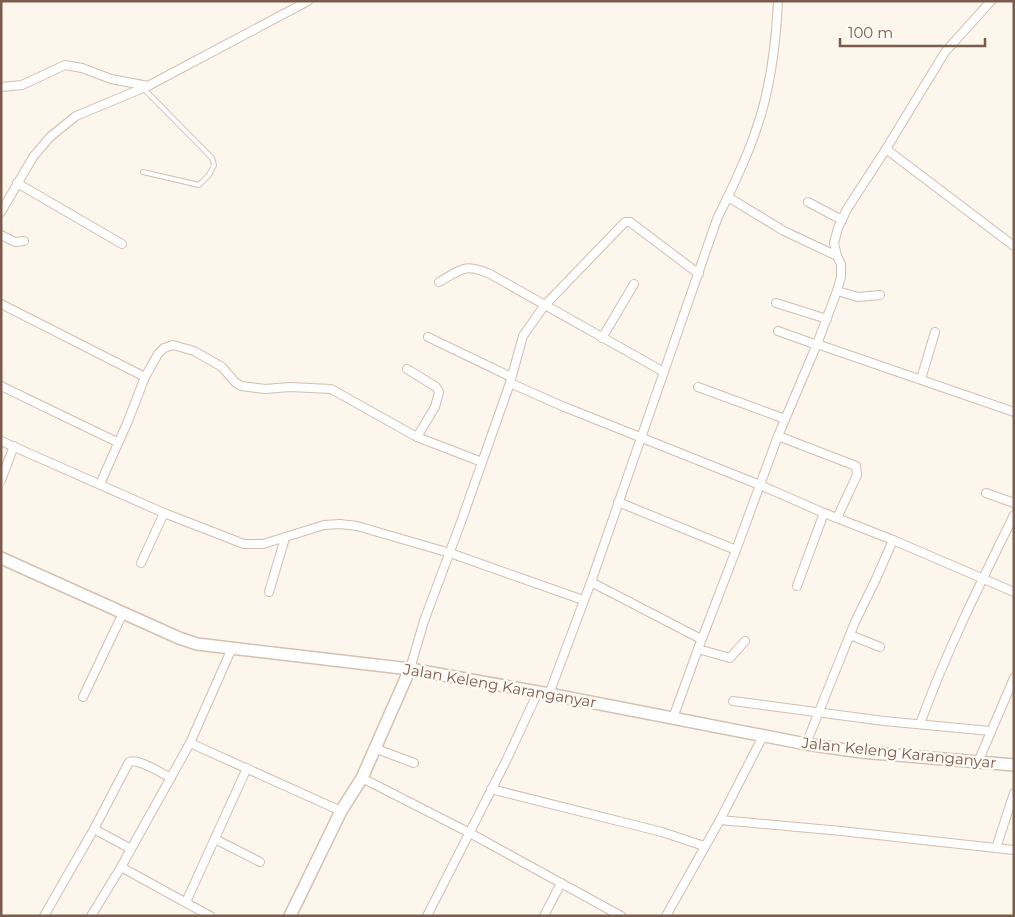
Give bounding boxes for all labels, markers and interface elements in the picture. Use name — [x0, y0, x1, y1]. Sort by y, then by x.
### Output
scale bar — [840, 15, 985, 47]
text: 100 m — [848, 23, 893, 42]
street label: Jalan Keleng Karanganyar — [401, 659, 598, 712]
street label: Jalan Keleng Karanganyar — [800, 733, 997, 772]

